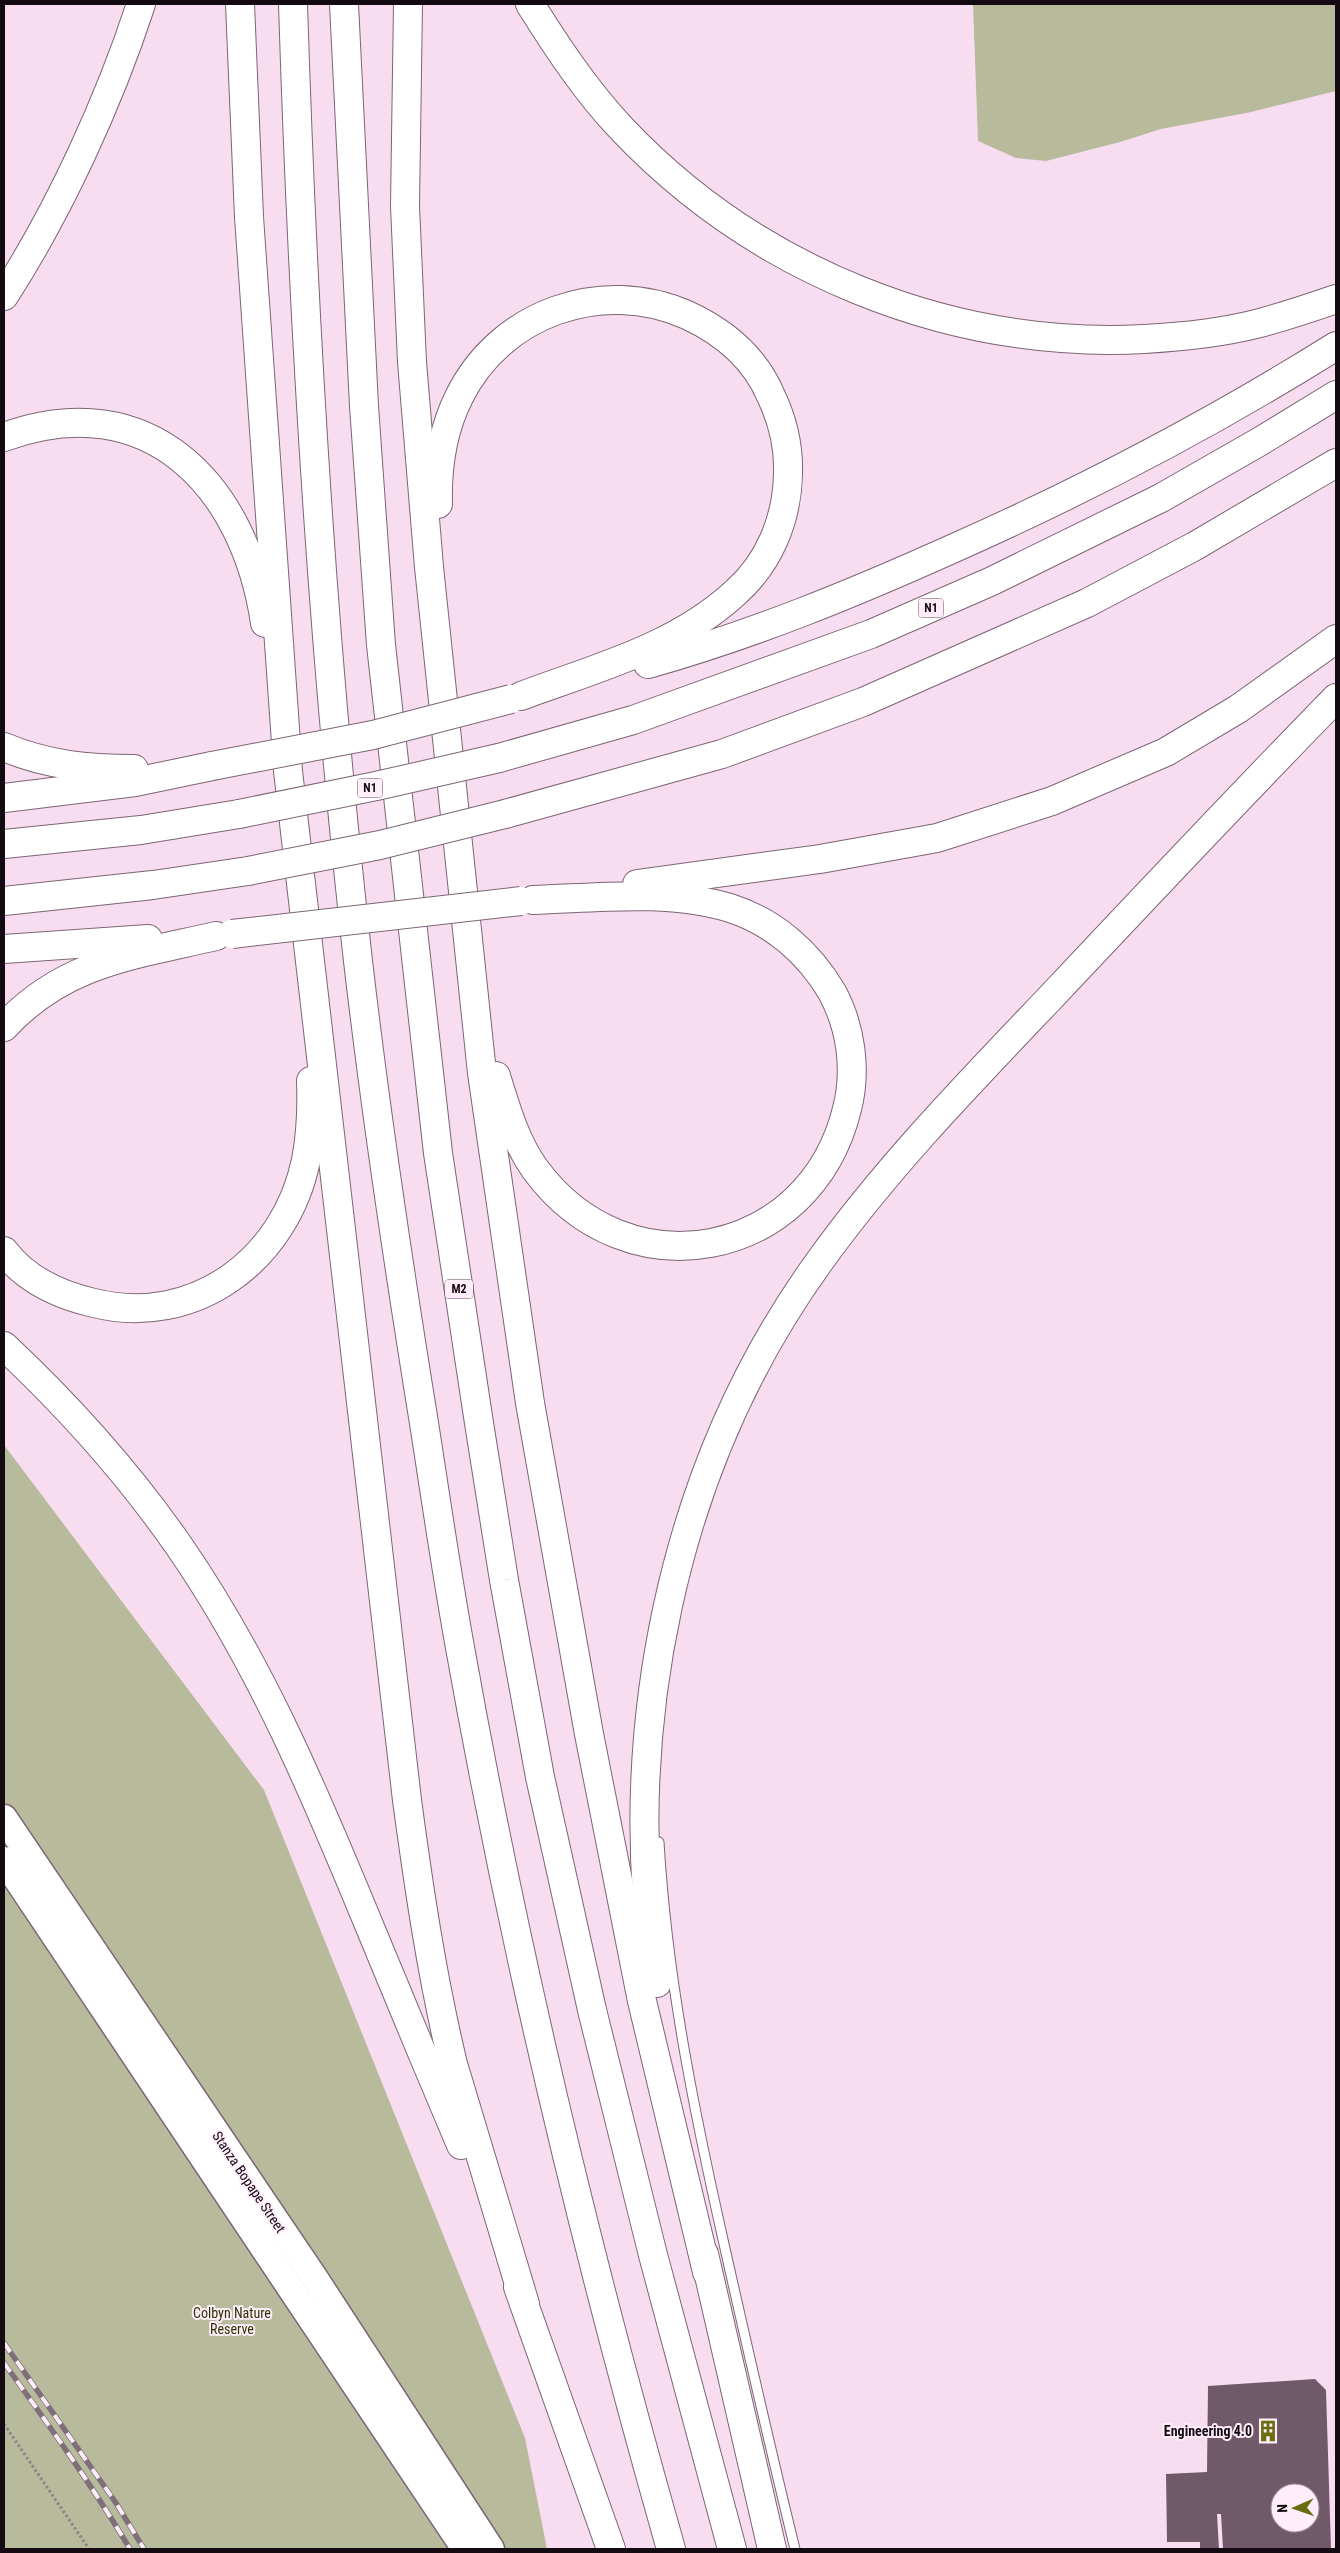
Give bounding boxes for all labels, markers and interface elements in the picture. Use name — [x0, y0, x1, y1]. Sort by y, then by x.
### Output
road number: N1 — [918, 598, 944, 618]
road number: N1 — [358, 778, 382, 798]
road number: M2 — [445, 1280, 473, 1298]
street label: Stanza Bopape Street — [209, 2128, 289, 2236]
park label: Colbyn Nature Reserve — [193, 2305, 271, 2337]
building icon: Engineering 4.0 — [1255, 2418, 1281, 2444]
place label: Engineering 4.0 — [1164, 2423, 1252, 2439]
north arrow — [1270, 2483, 1320, 2533]
text: N — [1274, 2504, 1290, 2513]

